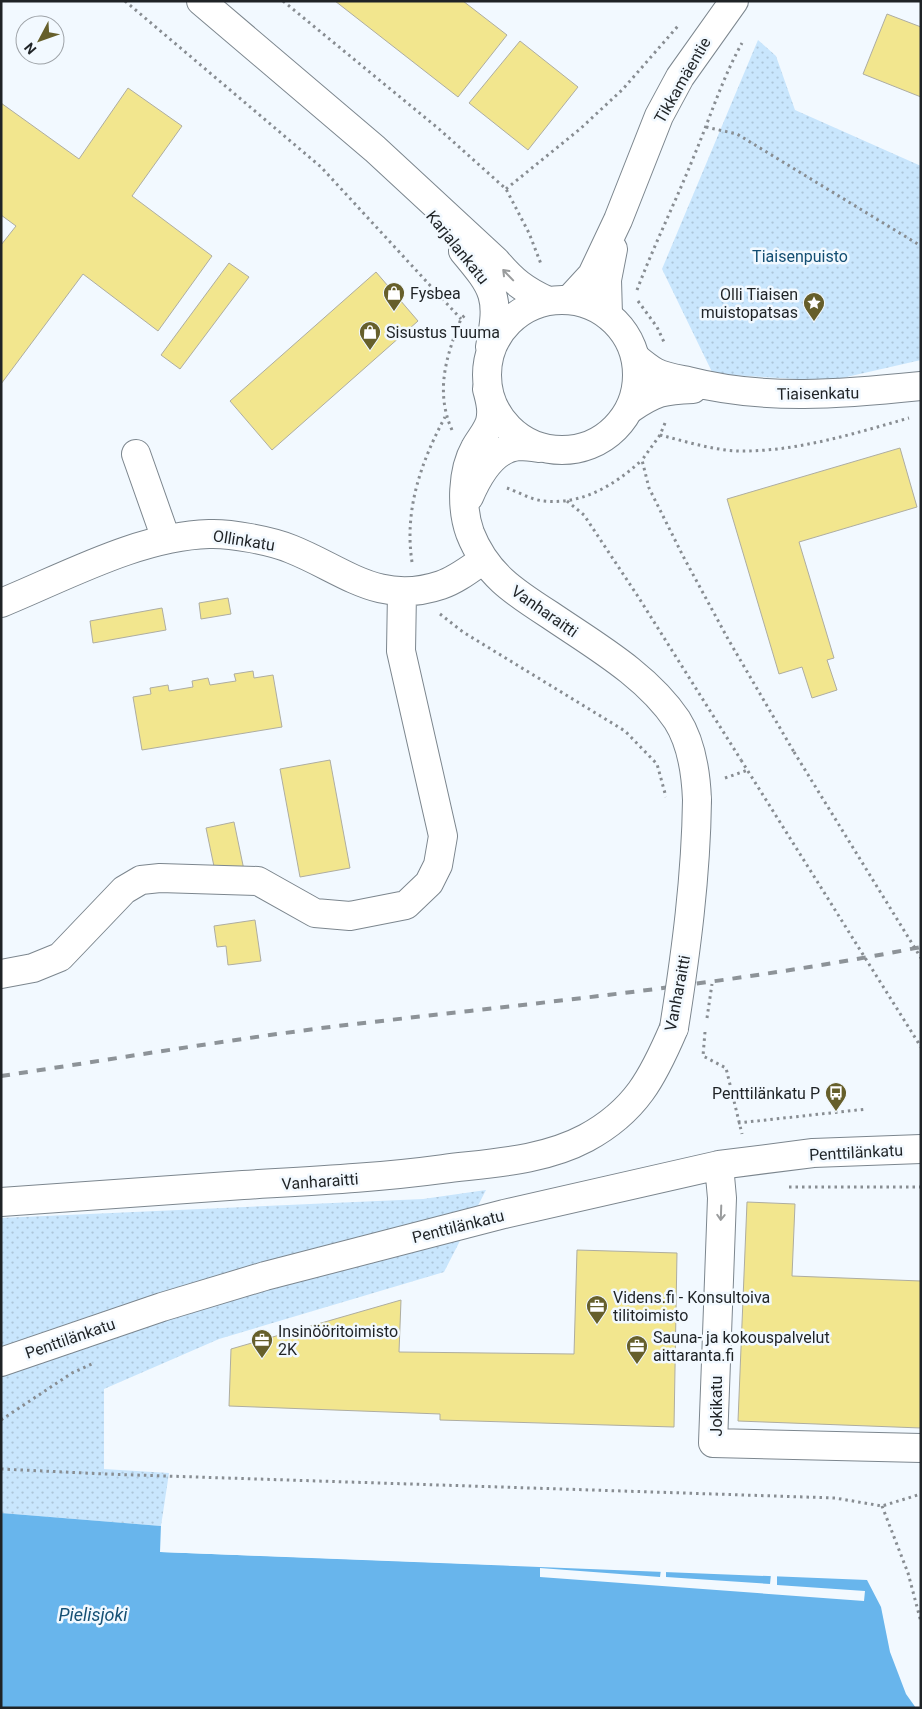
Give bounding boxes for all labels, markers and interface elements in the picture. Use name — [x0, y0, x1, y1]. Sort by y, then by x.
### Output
north arrow — [15, 15, 65, 65]
street label: Tikkamäentie — [650, 34, 715, 127]
text: N — [21, 40, 39, 58]
street label: Karjalankatu — [422, 207, 493, 288]
park label: Tiaisenpuisto — [752, 247, 848, 266]
one-way arrow — [502, 268, 514, 281]
shop icon: Fysbea — [382, 281, 406, 312]
place label: Fysbea — [410, 284, 461, 303]
place label: Olli Tiaisen muistopatsas — [701, 285, 798, 322]
place icon: Olli Tiaisen muistopatsas — [802, 291, 826, 322]
shop icon: Sisustus Tuuma — [358, 320, 382, 351]
place label: Sisustus Tuuma — [386, 323, 500, 342]
street label: Tiaisenkatu — [777, 383, 859, 404]
street label: Ollinkatu — [212, 526, 276, 555]
street label: Vanharaitti — [508, 582, 582, 641]
street label: Vanharaitti — [661, 954, 694, 1033]
bus stop icon: Penttilänkatu P — [824, 1081, 848, 1112]
place label: Penttilänkatu P — [712, 1084, 820, 1103]
street label: Penttilänkatu — [809, 1141, 903, 1164]
street label: Vanharaitti — [281, 1169, 359, 1194]
one-way arrow — [716, 1205, 726, 1221]
street label: Penttilänkatu — [410, 1206, 506, 1247]
place label: Videns.fi - Konsultoiva tilitoimisto — [613, 1288, 770, 1325]
office icon: Videns.fi - Konsultoiva tilitoimisto — [585, 1294, 609, 1325]
street label: Penttilänkatu — [23, 1314, 118, 1363]
place label: Insinööritoimisto 2K — [278, 1322, 398, 1359]
office icon: Insinööritoimisto 2K — [250, 1328, 274, 1359]
place label: Sauna- ja kokouspalvelut aittaranta.fi — [653, 1328, 830, 1365]
office icon: Sauna- ja kokouspalvelut aittaranta.fi — [625, 1334, 649, 1365]
street label: Jokikatu — [707, 1376, 726, 1436]
water label: Pielisjoki — [58, 1604, 128, 1625]

